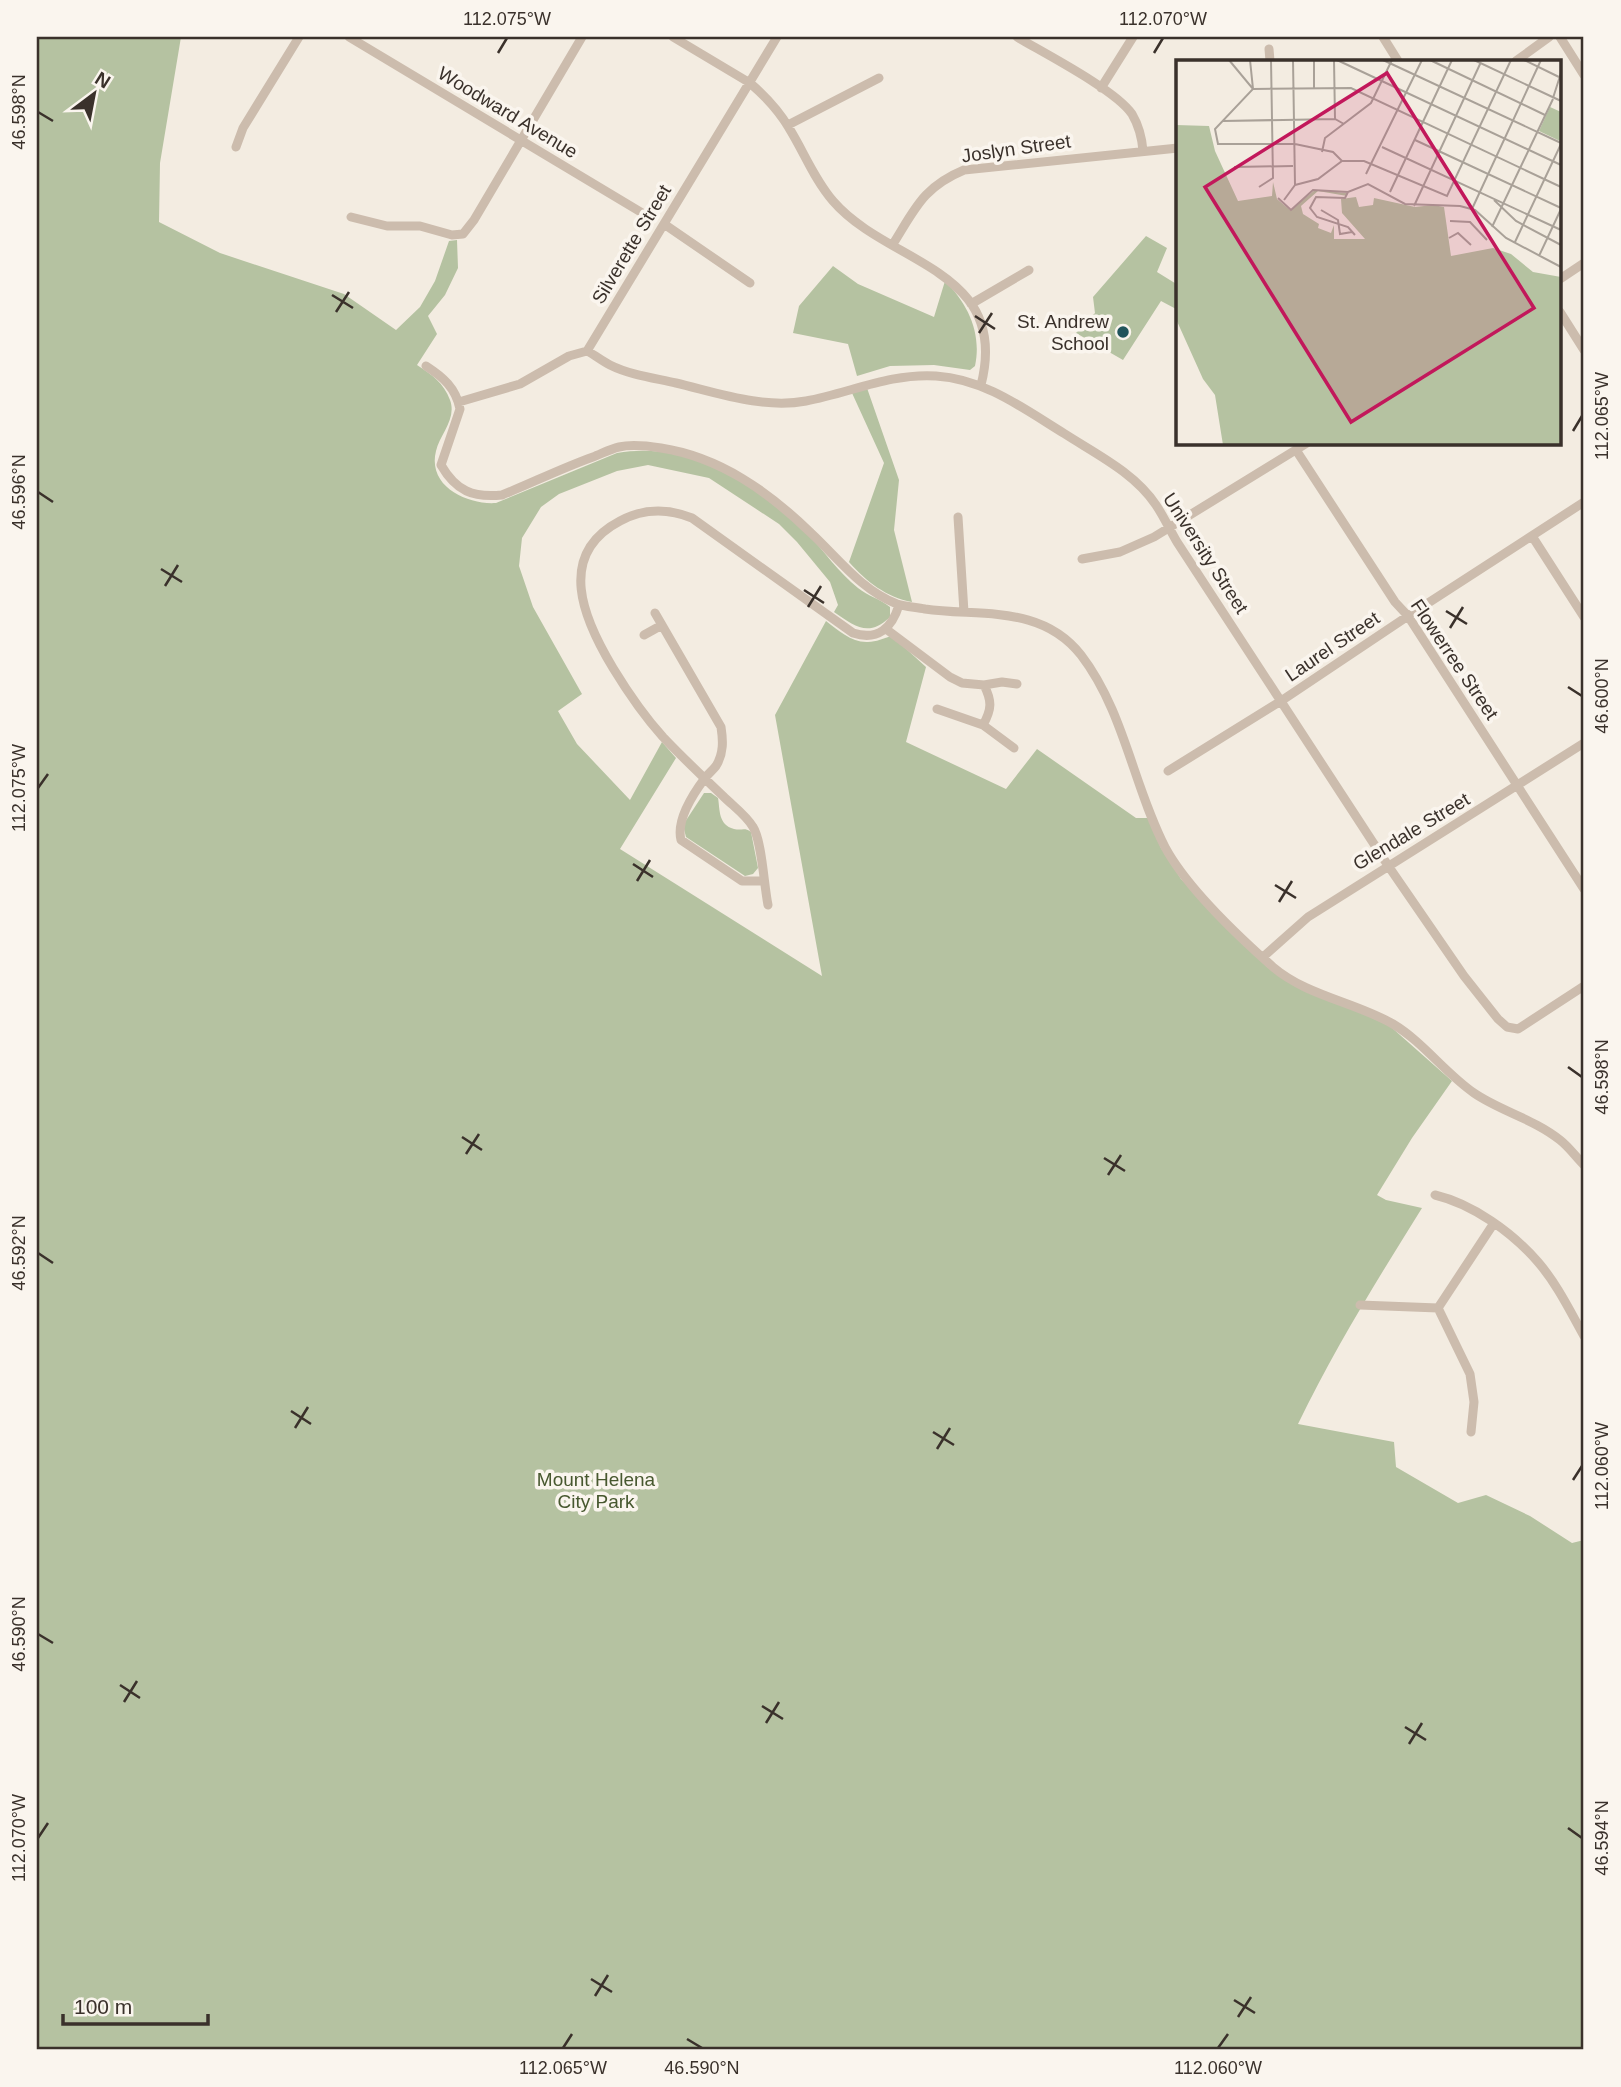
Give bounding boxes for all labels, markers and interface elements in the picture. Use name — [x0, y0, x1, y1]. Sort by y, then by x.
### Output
text: 112.075°W — [463, 9, 551, 29]
text: 112.070°W — [1119, 9, 1207, 29]
north arrow — [60, 60, 130, 130]
inset map — [1176, 60, 1562, 444]
street label: Woodward Avenue — [434, 63, 581, 162]
text: N — [91, 67, 114, 93]
text: 46.598°N — [9, 74, 29, 150]
street label: Joslyn Street — [960, 130, 1073, 167]
street label: Silverette Street — [588, 180, 676, 308]
place label: St. Andrew School — [1017, 311, 1109, 354]
marker: St. Andrew School — [1115, 324, 1131, 340]
text: 112.065°W — [1592, 372, 1612, 460]
text: 46.596°N — [9, 454, 29, 530]
street label: University Street — [1159, 489, 1253, 618]
street label: Flowerree Street — [1407, 595, 1503, 724]
street label: Laurel Street — [1281, 607, 1384, 686]
text: 46.600°N — [1592, 658, 1612, 734]
text: 112.075°W — [9, 744, 29, 832]
street label: Glendale Street — [1349, 788, 1474, 874]
text: 46.598°N — [1592, 1039, 1612, 1115]
text: 46.592°N — [9, 1215, 29, 1291]
text: 112.060°W — [1592, 1422, 1612, 1510]
park label: Mount Helena City Park — [537, 1469, 656, 1512]
text: 46.590°N — [9, 1596, 29, 1672]
text: 112.070°W — [9, 1794, 29, 1882]
text: 46.594°N — [1592, 1800, 1612, 1876]
scale bar — [63, 1982, 208, 2026]
text: 100 m — [74, 1995, 132, 2018]
text: 112.065°W — [519, 2058, 607, 2078]
text: 46.590°N — [664, 2058, 740, 2078]
text: 112.060°W — [1174, 2058, 1262, 2078]

